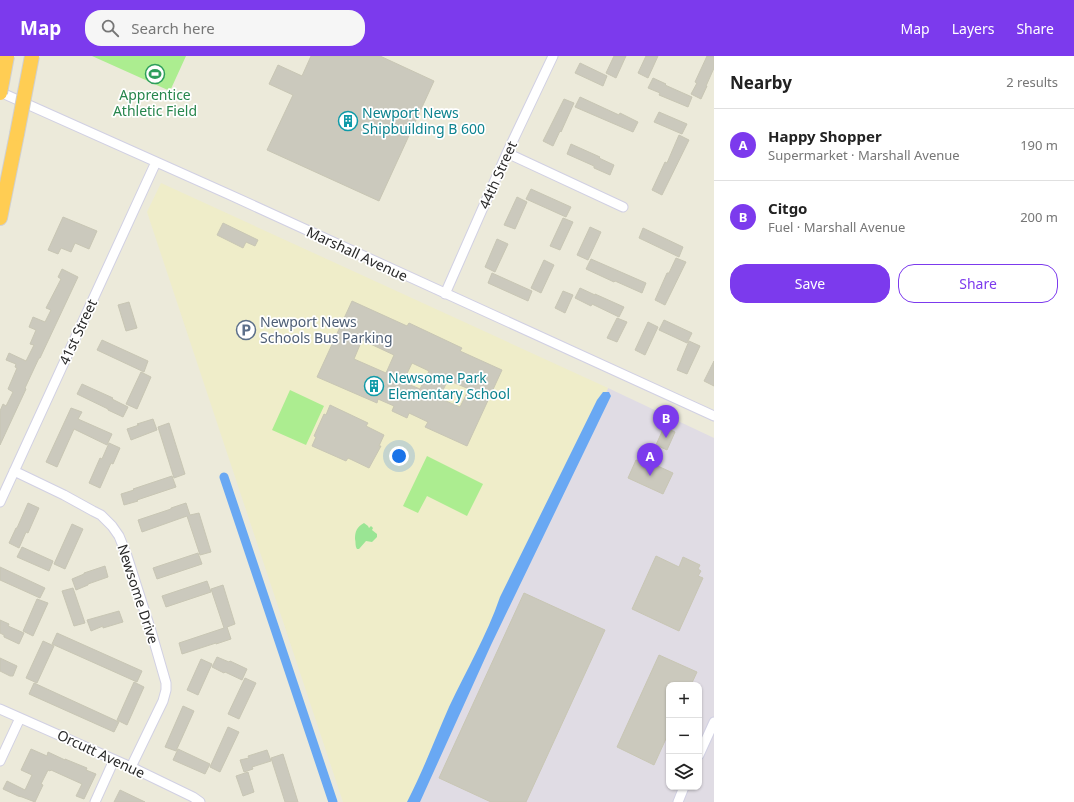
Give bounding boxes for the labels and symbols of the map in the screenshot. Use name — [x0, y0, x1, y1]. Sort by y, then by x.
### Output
sports icon: Apprentice Athletic Field — [144, 63, 166, 85]
place label: Apprentice Athletic Field — [113, 85, 197, 120]
place label: Newport News Shipbuilding B 600 — [362, 103, 485, 138]
building icon: Newport News Shipbuilding B 600 — [337, 110, 359, 132]
street label: 44th Street — [474, 138, 521, 212]
street label: Marshall Avenue — [304, 222, 411, 285]
street label: 41st Street — [54, 296, 101, 368]
place label: Newport News Schools Bus Parking — [260, 312, 393, 347]
parking icon: Newport News Schools Bus Parking — [235, 319, 257, 341]
place label: Newsome Park Elementary School — [388, 368, 510, 403]
building icon: Newsome Park Elementary School — [363, 375, 385, 397]
pin: B — [653, 405, 679, 438]
pin: A — [637, 443, 663, 476]
your location — [389, 446, 409, 466]
street label: Newsome Drive — [113, 542, 164, 646]
street label: Orcutt Avenue — [54, 725, 148, 782]

